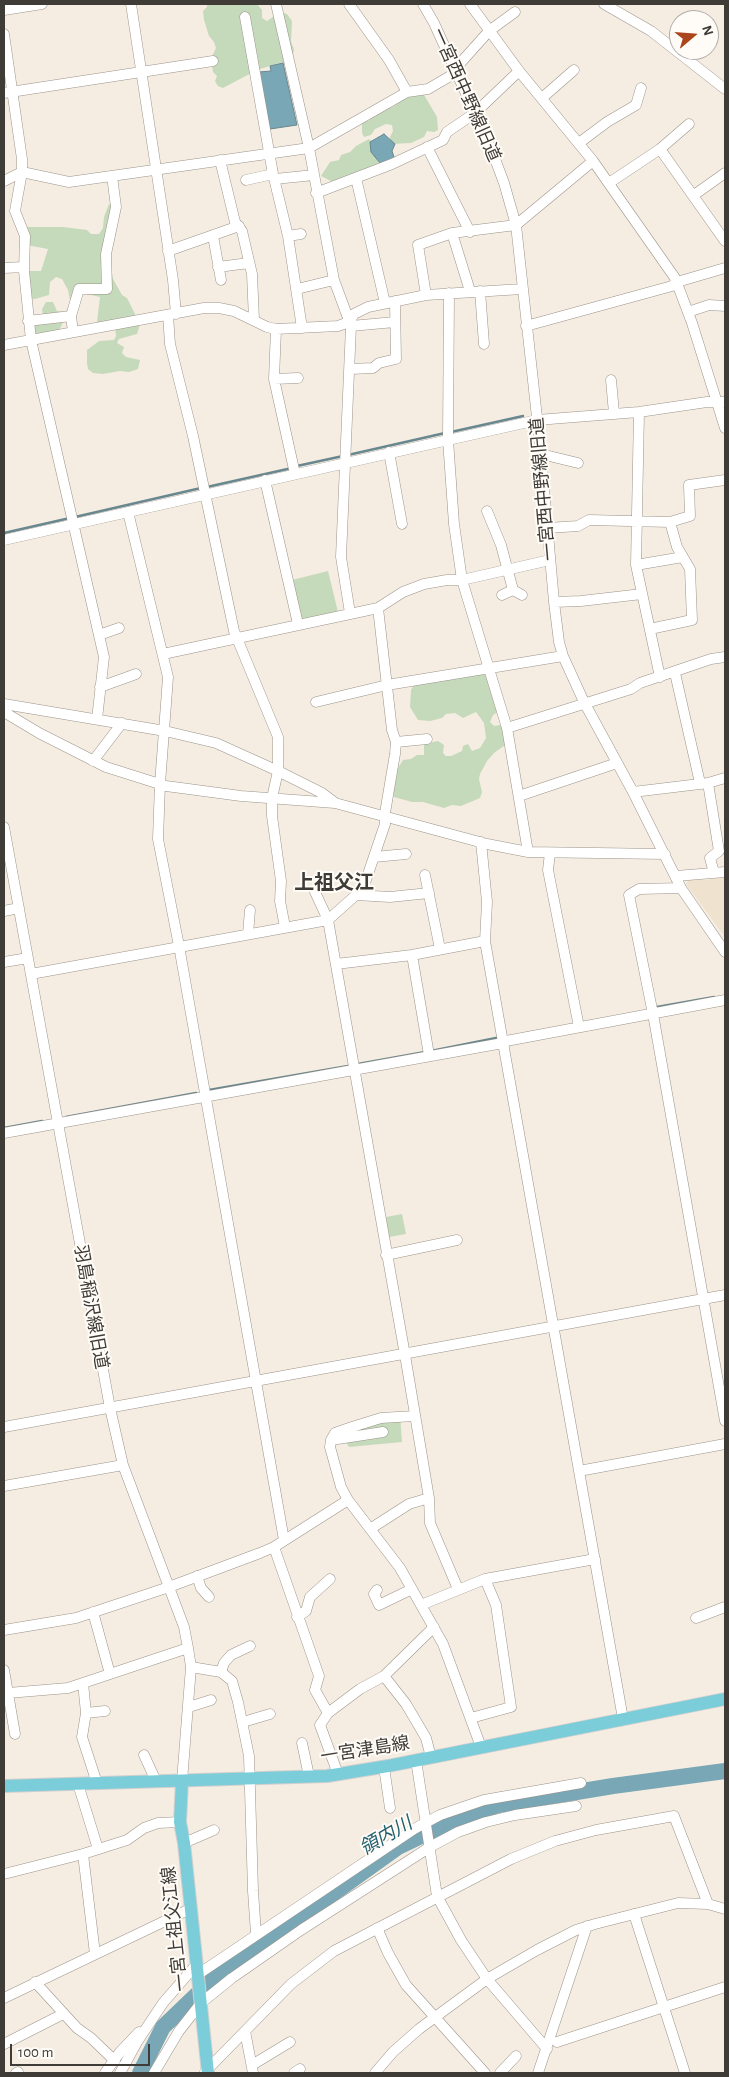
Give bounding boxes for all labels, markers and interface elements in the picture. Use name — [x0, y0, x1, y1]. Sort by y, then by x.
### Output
north arrow — [669, 10, 719, 60]
text: N — [699, 24, 715, 37]
street label: 一宮西中野線旧道 — [427, 25, 505, 165]
street label: 一宮西中野線旧道 — [526, 416, 560, 562]
district label: 上祖父江 — [294, 871, 374, 895]
street label: 羽島稲沢線旧道 — [69, 1243, 113, 1371]
street label: 一宮津島線 — [319, 1732, 411, 1768]
water label: 領内川 — [356, 1812, 416, 1860]
street label: 一宮上祖父江線 — [158, 1865, 192, 1993]
scale bar — [12, 2034, 152, 2066]
text: 100 m — [18, 2045, 53, 2060]

